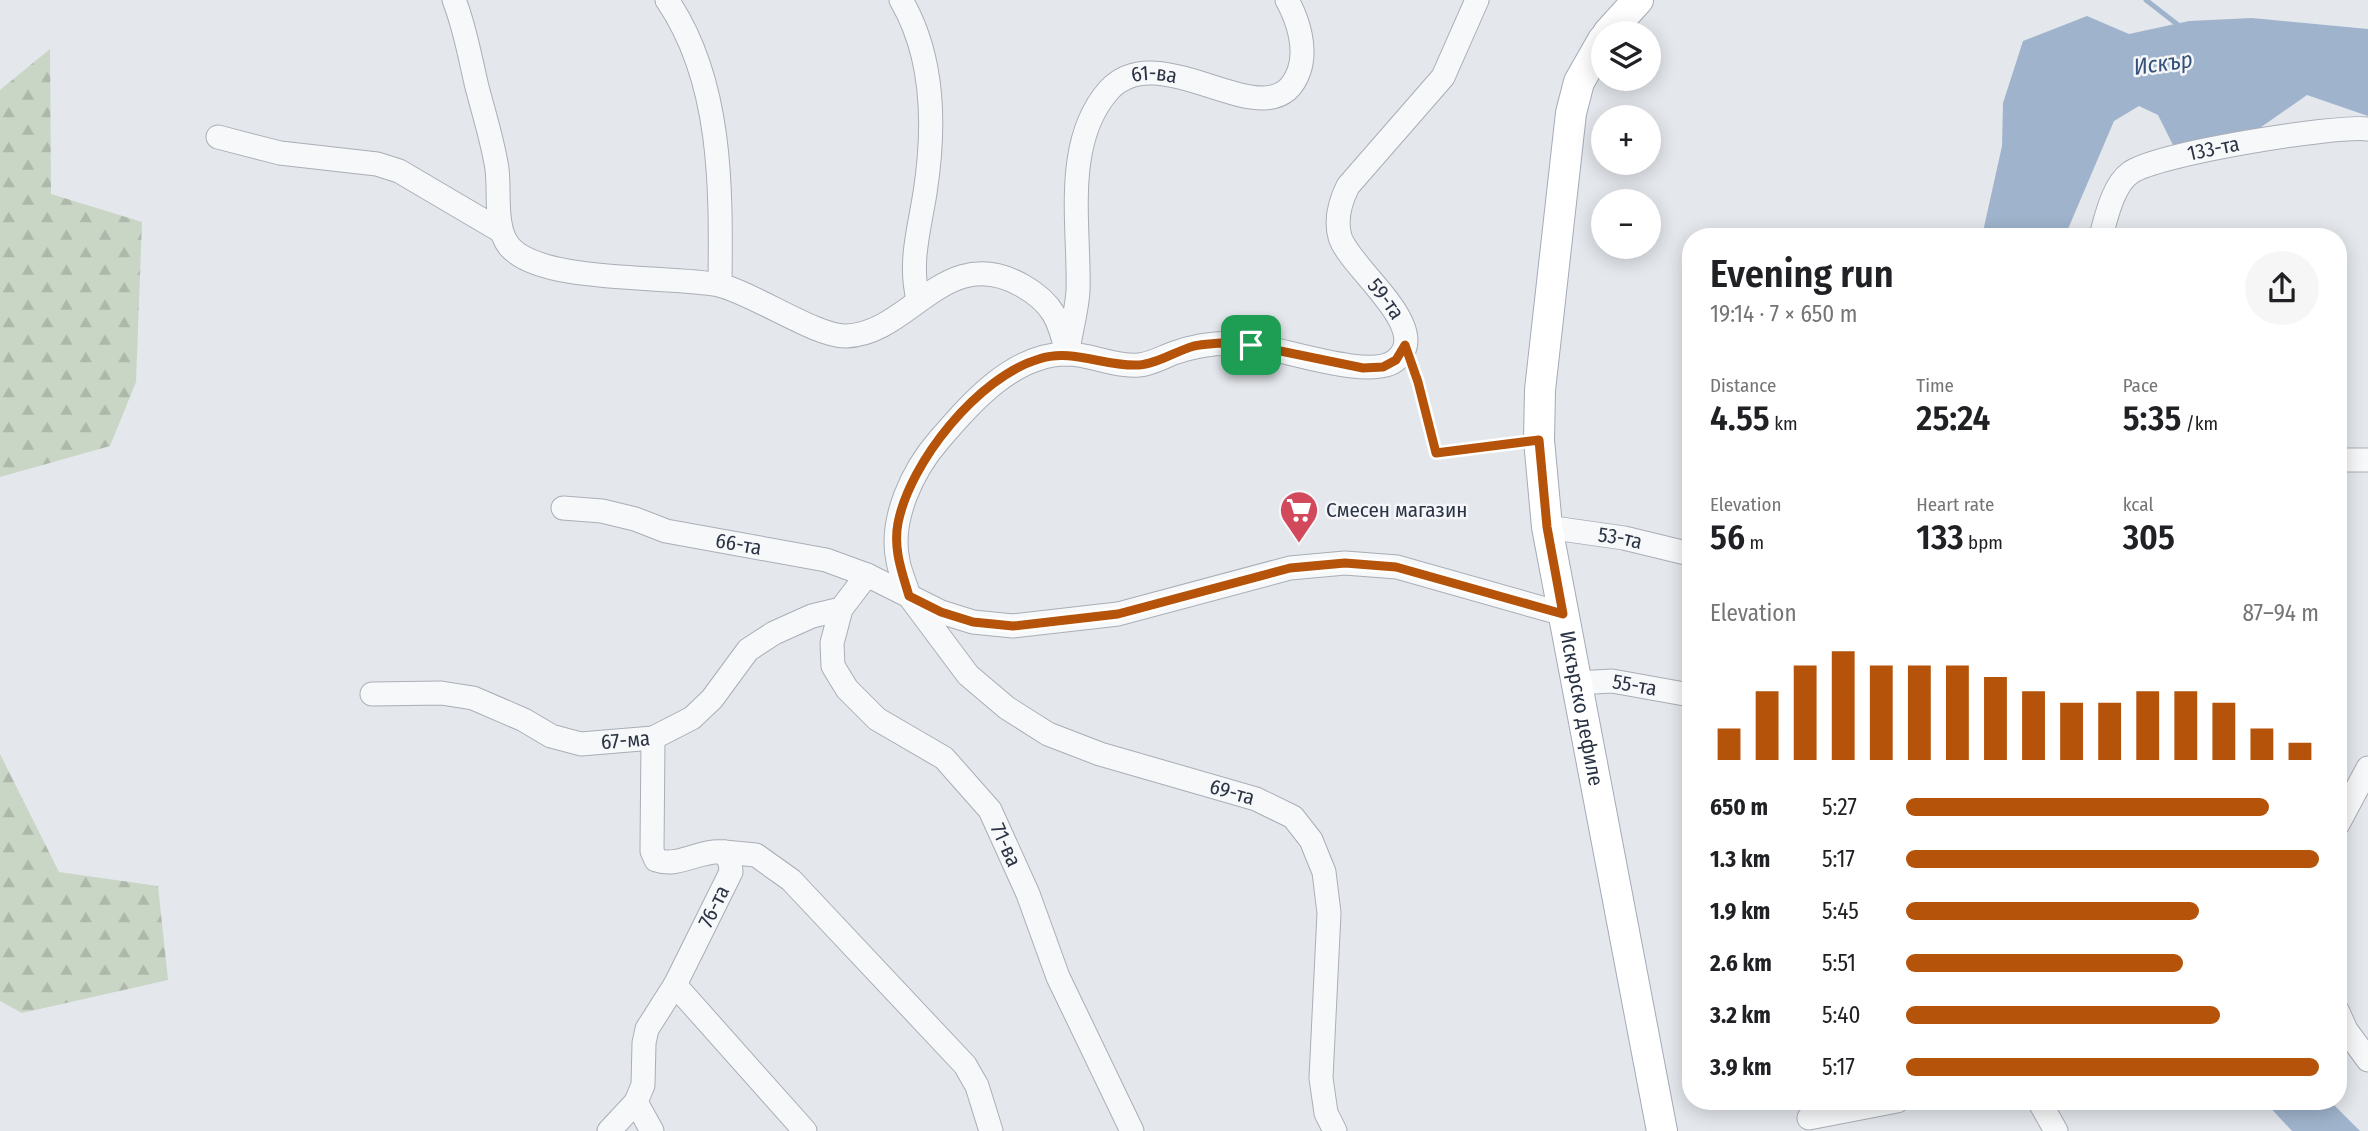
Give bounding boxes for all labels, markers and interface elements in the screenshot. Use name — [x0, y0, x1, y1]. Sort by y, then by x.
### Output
map controls — [1591, 21, 1661, 259]
button: layers — [1591, 21, 1661, 91]
water label: Искър — [2132, 45, 2194, 81]
street label: 61-ва — [1128, 60, 1179, 89]
button: + — [1591, 105, 1661, 175]
street label: 133-та — [2185, 131, 2242, 167]
button: − — [1591, 189, 1661, 259]
text: Evening run — [1710, 251, 1894, 297]
button: share — [2245, 251, 2319, 325]
street label: 59-та — [1362, 273, 1410, 324]
text: 19:14 · 7 × 650 m — [1710, 300, 1857, 328]
pin — [1221, 315, 1281, 375]
icon: arrive — [1232, 326, 1270, 364]
text: Distance — [1710, 374, 1777, 397]
text: Time — [1916, 374, 1954, 397]
text: Pace — [2123, 374, 2158, 397]
text: 4.55 — [1710, 397, 1770, 439]
text: 25:24 — [1916, 397, 1990, 439]
text: 5:35 — [2123, 397, 2181, 439]
text: km — [1770, 412, 1798, 435]
text: /km — [2181, 412, 2218, 435]
supermarket icon: Смесен магазин — [1278, 489, 1320, 544]
text: Elevation — [1710, 493, 1782, 516]
text: Heart rate — [1916, 493, 1994, 516]
text: kcal — [2123, 493, 2153, 516]
place label: Смесен магазин — [1326, 497, 1467, 523]
text: 56 — [1710, 516, 1745, 558]
text: 133 — [1916, 516, 1964, 558]
text: 305 — [2123, 516, 2175, 558]
street label: 53-та — [1596, 521, 1645, 555]
street label: 66-та — [713, 527, 764, 561]
text: m — [1745, 531, 1764, 554]
text: bpm — [1964, 531, 2003, 554]
text: Elevation — [1710, 599, 1797, 627]
text: 87–94 m — [2243, 599, 2319, 627]
street label: Искърско дефиле — [1554, 628, 1609, 788]
street label: 55-та — [1610, 668, 1659, 702]
street label: 67-ма — [600, 725, 651, 755]
street label: 69-та — [1207, 773, 1258, 811]
text: 650 m — [1710, 793, 1768, 821]
text: 5:27 — [1822, 793, 1857, 821]
street label: 71-ва — [985, 819, 1027, 871]
text: 1.3 km — [1710, 845, 1770, 873]
text: 5:17 — [1822, 845, 1855, 873]
street label: 76-та — [692, 881, 735, 932]
text: 1.9 km — [1710, 897, 1770, 925]
text: 5:45 — [1822, 897, 1859, 925]
text: 2.6 km — [1710, 949, 1772, 977]
text: 5:51 — [1822, 949, 1856, 977]
text: 3.2 km — [1710, 1001, 1771, 1029]
text: 5:40 — [1822, 1001, 1860, 1029]
text: 3.9 km — [1710, 1053, 1772, 1081]
text: 5:17 — [1822, 1053, 1855, 1081]

